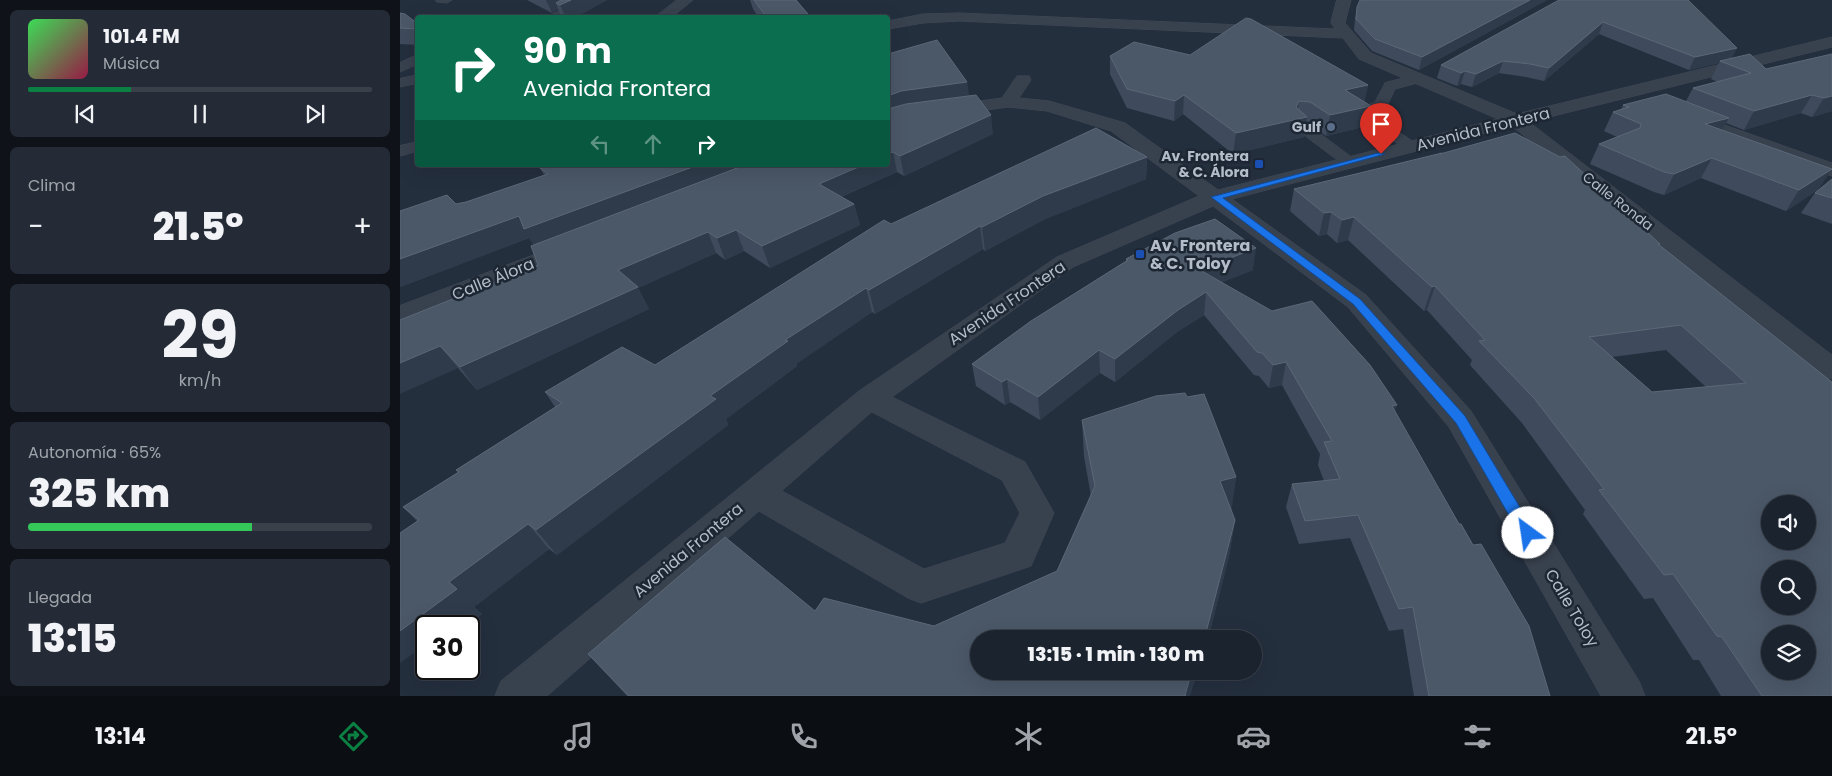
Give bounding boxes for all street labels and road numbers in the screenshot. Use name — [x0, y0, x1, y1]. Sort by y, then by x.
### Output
street label: Avenida Frontera — [1414, 101, 1552, 157]
street label: Calle Ronda — [1578, 167, 1658, 235]
street label: Calle Álora — [448, 252, 538, 306]
street label: Avenida Frontera — [944, 255, 1070, 351]
street label: Avenida Frontera — [628, 497, 748, 603]
street label: Calle Toloy — [1540, 565, 1604, 651]

